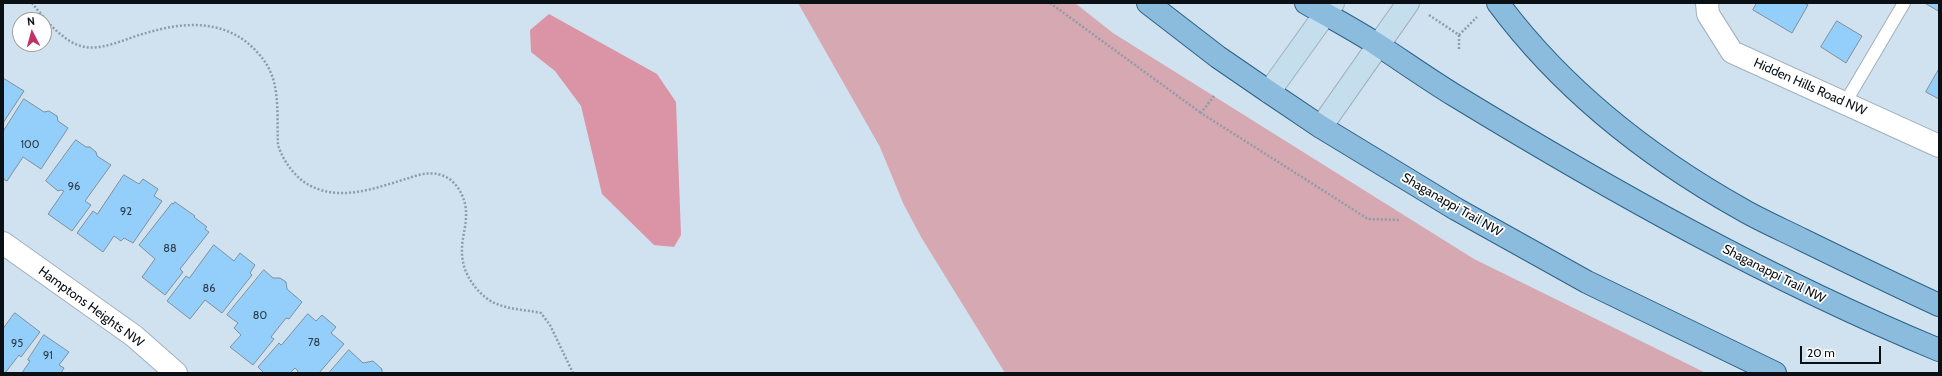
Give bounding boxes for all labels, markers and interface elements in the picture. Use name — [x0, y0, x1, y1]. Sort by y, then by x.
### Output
north arrow — [12, 12, 52, 52]
text: N — [26, 14, 35, 28]
street label: Hidden Hills Road NW — [1751, 55, 1869, 119]
house number: 100 — [21, 138, 39, 152]
street label: Shaganappi Trail NW — [1399, 170, 1505, 240]
house number: 96 — [68, 180, 80, 194]
house number: 92 — [120, 205, 132, 219]
street label: Shaganappi Trail NW — [1720, 241, 1828, 307]
house number: 88 — [163, 242, 177, 256]
street label: Hamptons Heights NW — [35, 263, 147, 351]
house number: 86 — [203, 282, 215, 296]
house number: 80 — [253, 309, 267, 323]
house number: 78 — [308, 336, 320, 350]
house number: 95 — [11, 337, 23, 351]
scale bar — [1802, 338, 1883, 364]
text: 20 m — [1807, 345, 1835, 360]
house number: 91 — [43, 349, 53, 363]

